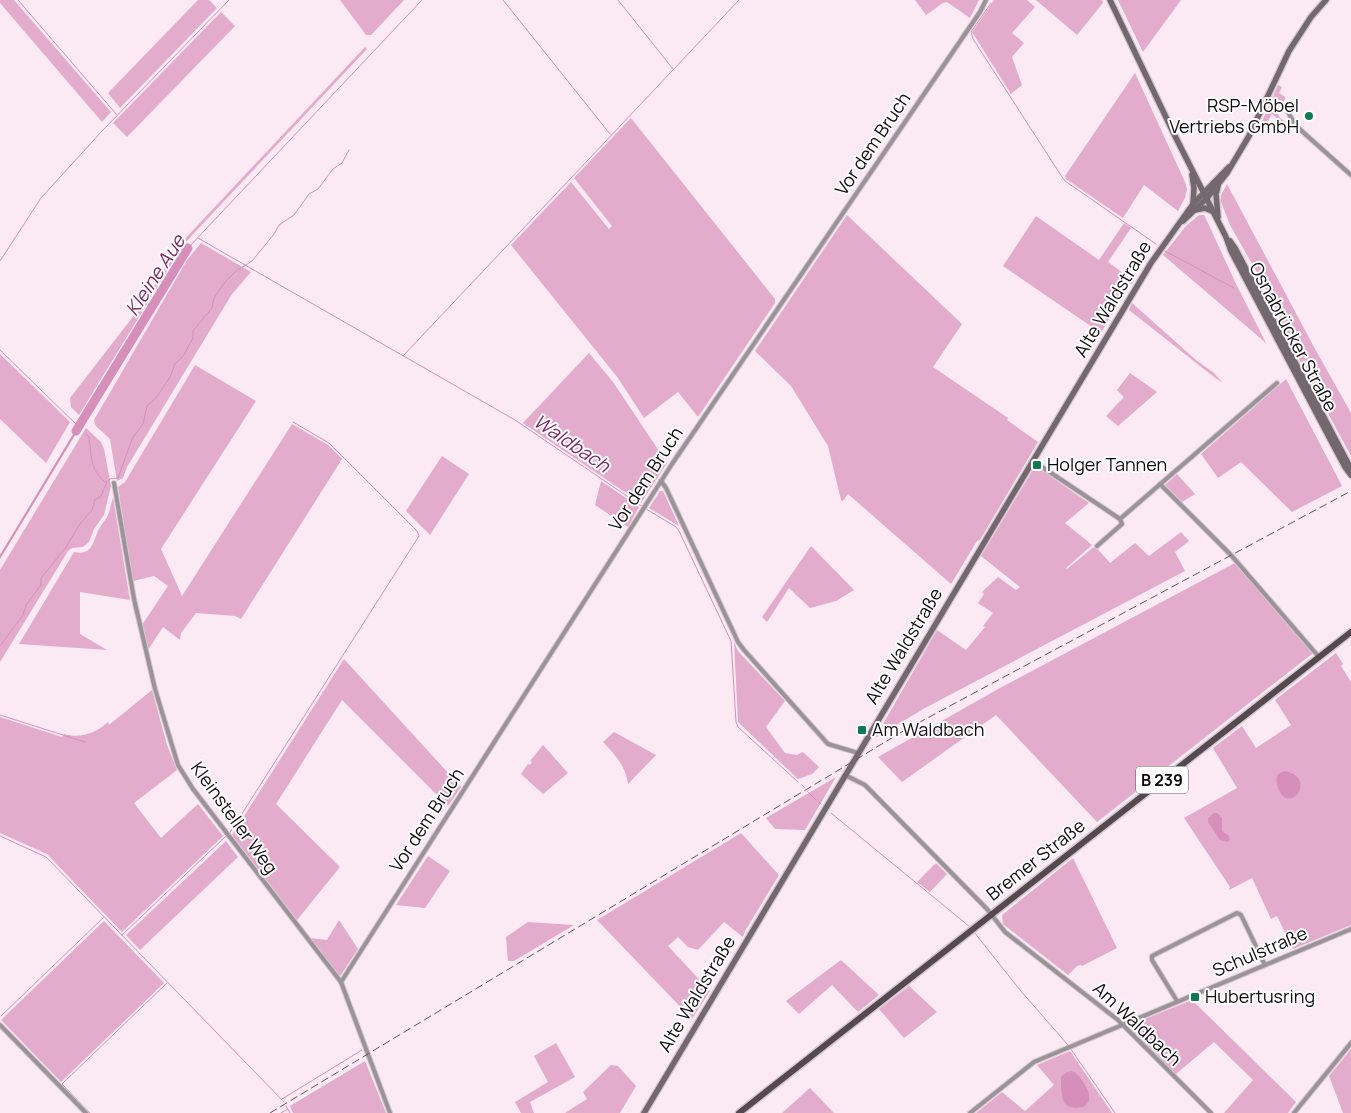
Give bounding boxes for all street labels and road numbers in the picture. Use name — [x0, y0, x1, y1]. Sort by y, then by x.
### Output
street label: Vor dem Bruch — [829, 87, 915, 200]
street label: Alte Waldstraße — [1068, 236, 1156, 361]
street label: Osnabrücker Straße — [1244, 258, 1343, 415]
street label: Vor dem Bruch — [603, 422, 688, 535]
street label: Alte Waldstraße — [859, 583, 947, 708]
street label: Kleinsteller Weg — [186, 757, 284, 878]
street label: Vor dem Bruch — [384, 763, 469, 876]
road number: B 239 — [1136, 766, 1188, 794]
street label: Bremer Straße — [981, 813, 1090, 905]
street label: Schulstraße — [1209, 920, 1311, 982]
street label: Alte Waldstraße — [652, 931, 740, 1056]
street label: Am Waldbach — [1088, 976, 1187, 1070]

